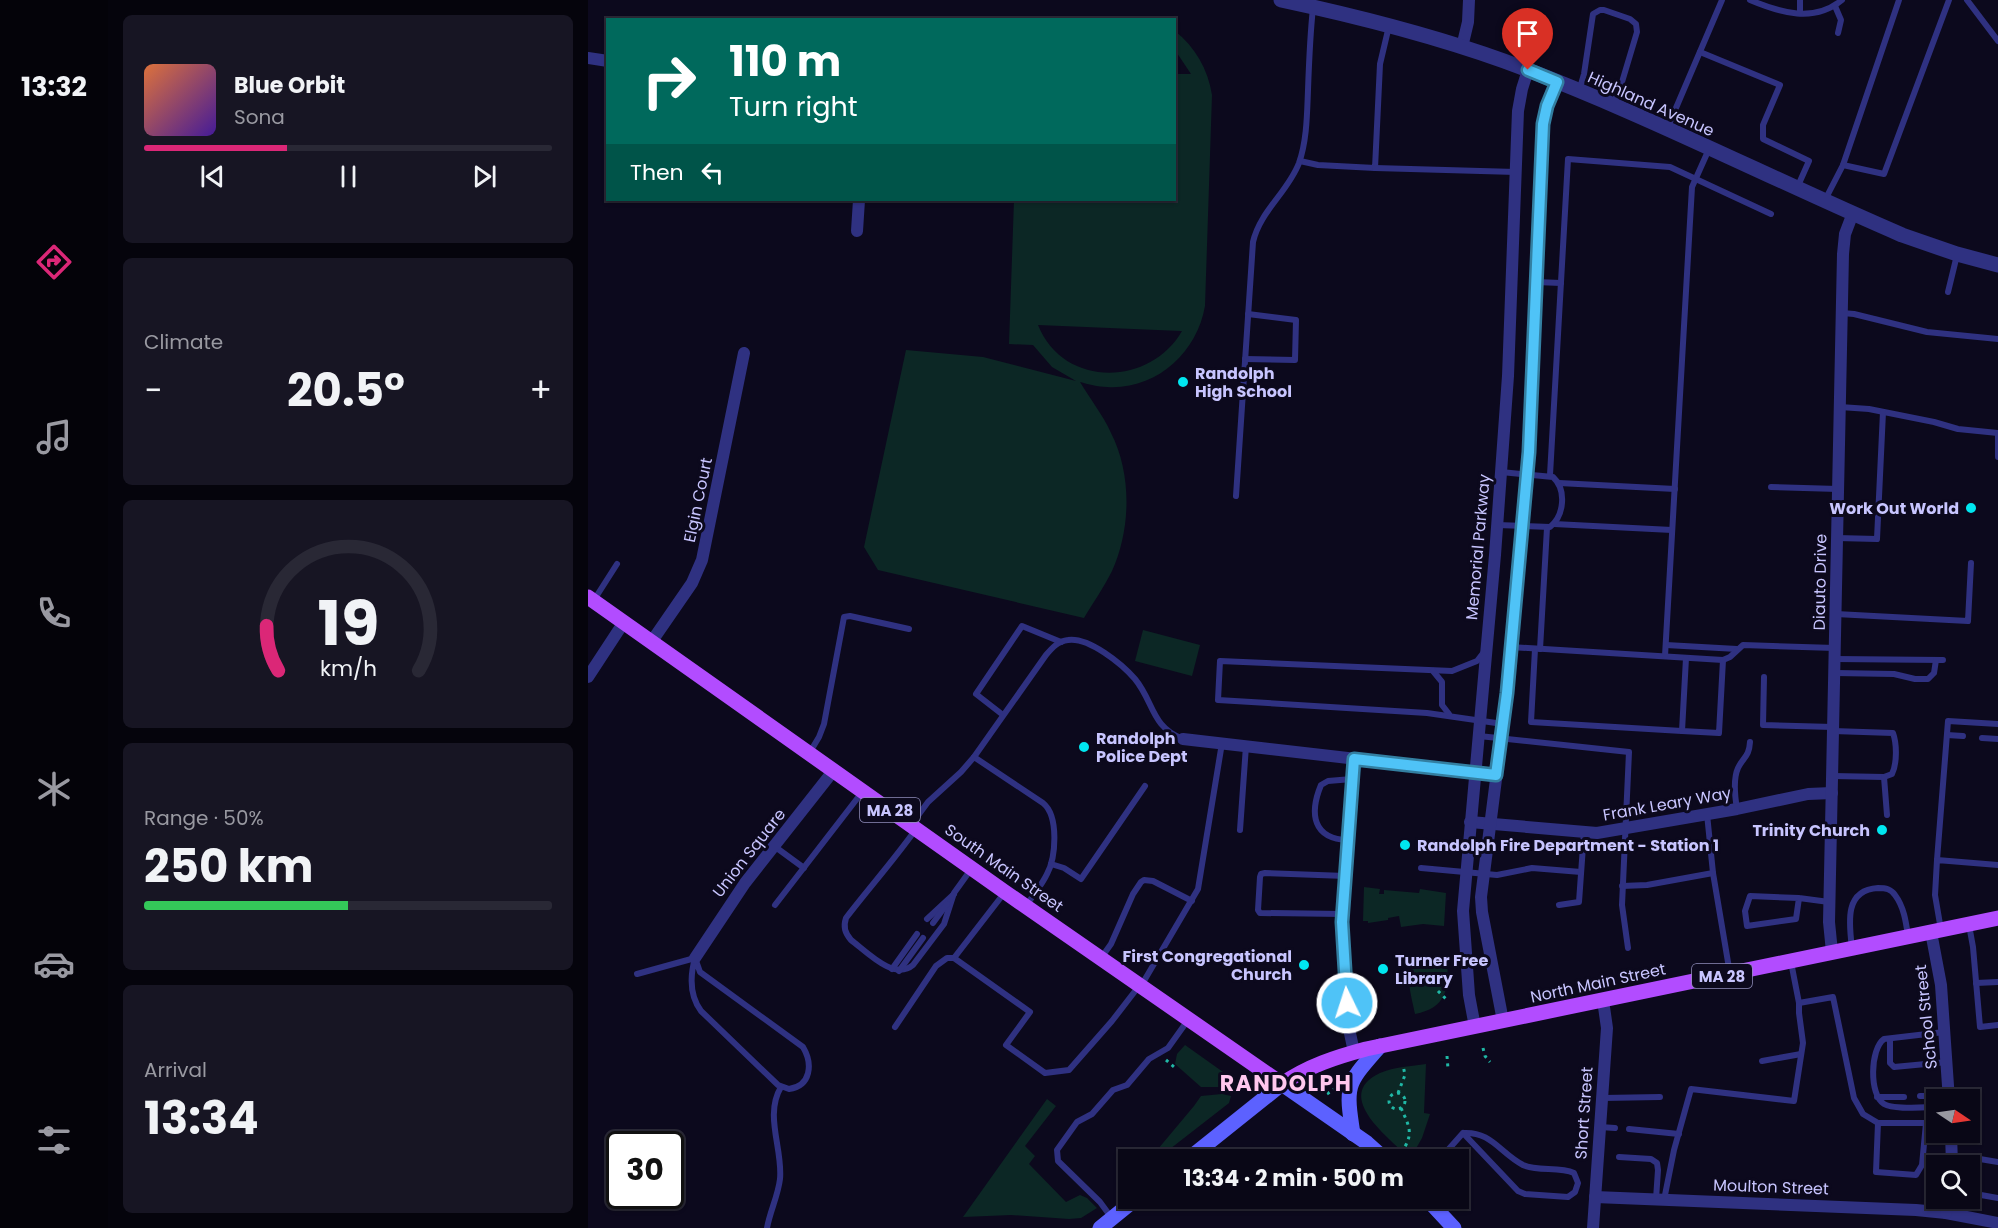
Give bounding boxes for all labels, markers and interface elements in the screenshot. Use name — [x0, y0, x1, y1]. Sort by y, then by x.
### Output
pin — [1502, 8, 1553, 70]
icon: arrive — [1511, 17, 1544, 50]
text: 110 m — [729, 32, 841, 91]
icon: right — [630, 42, 708, 120]
street label: Highland Avenue — [1584, 66, 1718, 142]
text: 13:32 — [21, 68, 87, 105]
text: Blue Orbit — [234, 70, 345, 101]
text: Turn right — [729, 88, 858, 125]
text: Sona — [234, 103, 285, 131]
icon: left — [696, 156, 729, 189]
text: Then — [630, 157, 684, 188]
icon: previous — [196, 160, 229, 193]
icon: pause — [332, 160, 365, 193]
icon: next — [468, 160, 501, 193]
icon: directions — [33, 241, 75, 283]
text: Climate — [144, 328, 223, 356]
text: 20.5° — [287, 359, 405, 422]
place label: Randolph High School — [1195, 362, 1292, 403]
text: − — [144, 367, 162, 414]
text: + — [529, 367, 552, 414]
marker: Randolph High School — [1176, 375, 1190, 389]
icon: music — [33, 416, 75, 458]
street label: Elgin Court — [678, 455, 718, 544]
street label: Memorial Parkway — [1460, 473, 1496, 621]
place label: Work Out World — [1829, 497, 1959, 520]
marker: Work Out World — [1964, 501, 1978, 515]
street label: Diauto Drive — [1808, 533, 1832, 631]
text: 19 — [317, 579, 379, 667]
icon: phone — [33, 592, 75, 634]
text: km/h — [319, 653, 377, 684]
place label: Randolph Police Dept — [1096, 727, 1187, 768]
marker: Randolph Police Dept — [1077, 740, 1091, 754]
icon: climate — [33, 768, 75, 810]
street label: Frank Leary Way — [1601, 781, 1733, 827]
road number: MA 28 — [860, 798, 920, 822]
text: Range · 50% — [144, 804, 264, 832]
street label: Union Square — [707, 804, 791, 902]
street label: South Main Street — [940, 818, 1068, 918]
place label: Trinity Church — [1752, 819, 1870, 842]
marker: Trinity Church — [1875, 823, 1889, 837]
place label: Randolph Fire Department - Station 1 — [1417, 834, 1719, 857]
text: 250 km — [144, 835, 313, 898]
marker: Randolph Fire Department - Station 1 — [1398, 838, 1412, 852]
icon: car — [33, 943, 75, 985]
place label: First Congregational Church — [1123, 945, 1292, 986]
place label: Turner Free Library — [1395, 949, 1488, 990]
street label: North Main Street — [1528, 957, 1668, 1009]
marker: First Congregational Church — [1297, 958, 1311, 972]
marker: Turner Free Library — [1376, 962, 1390, 976]
street label: School Street — [1909, 963, 1943, 1070]
road number: MA 28 — [1692, 964, 1752, 988]
position arrow — [1315, 971, 1379, 1035]
text: Arrival — [144, 1056, 207, 1084]
street label: Short Street — [1569, 1066, 1599, 1160]
district label: RANDOLPH — [1220, 1068, 1352, 1099]
text: 13:34 — [144, 1087, 259, 1150]
north arrow — [1926, 1089, 1980, 1143]
map controls — [1926, 1089, 1980, 1209]
icon: filters — [33, 1119, 75, 1161]
speed limit sign: 30 — [606, 1131, 684, 1209]
button: search — [1926, 1155, 1980, 1209]
text: 13:34 · 2 min · 500 m — [1183, 1163, 1404, 1194]
street label: Moulton Street — [1713, 1173, 1829, 1201]

